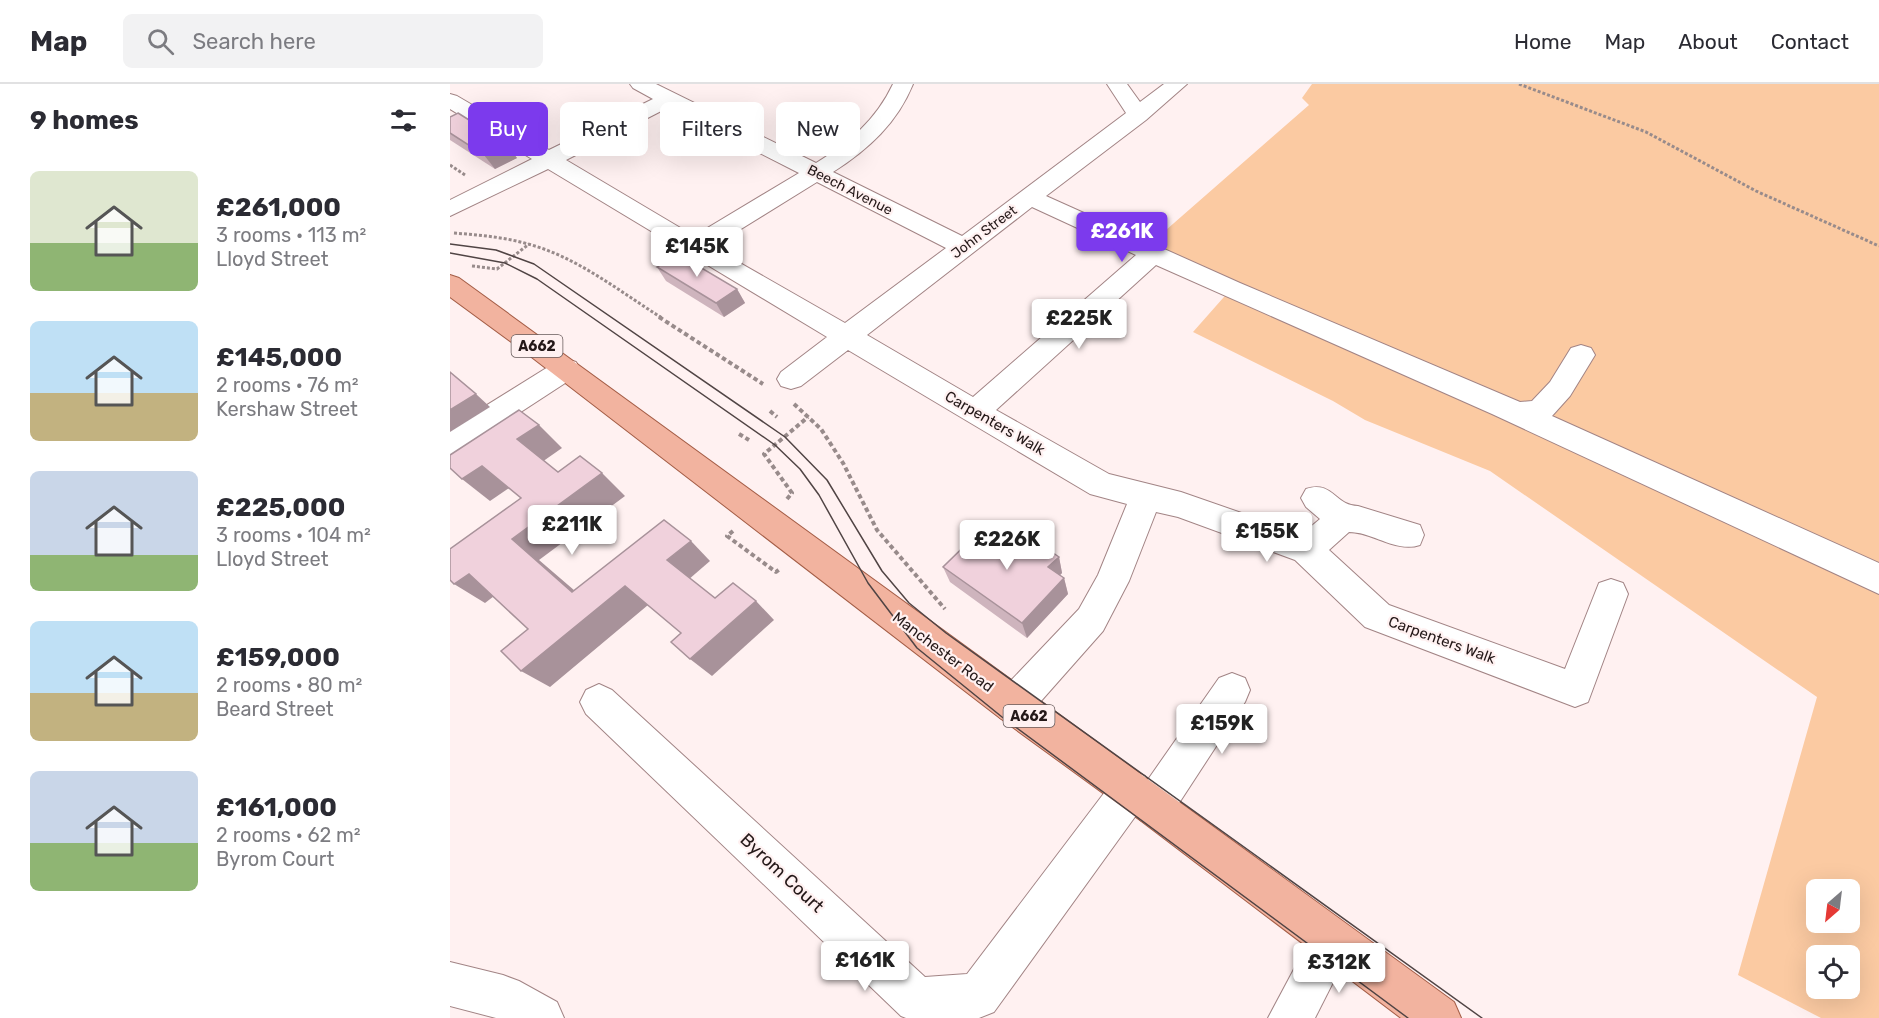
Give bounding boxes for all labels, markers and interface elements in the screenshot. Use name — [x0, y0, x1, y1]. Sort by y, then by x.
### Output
search box — [123, 14, 543, 68]
text: Map — [30, 25, 87, 58]
icon: search — [144, 25, 177, 58]
text: Search here — [192, 28, 316, 55]
text: Home — [1514, 29, 1571, 54]
text: Map — [1604, 29, 1645, 54]
text: About — [1678, 29, 1738, 54]
text: Contact — [1771, 29, 1849, 54]
chip: Buy — [468, 102, 548, 156]
chip: Rent — [560, 102, 648, 156]
chip: Filters — [660, 102, 764, 156]
chip: New — [776, 102, 860, 156]
icon: filters — [387, 104, 420, 137]
text: 9 homes — [30, 105, 139, 136]
street label: Beech Avenue — [805, 161, 896, 219]
text: £261,000 — [216, 192, 341, 223]
icon: home — [78, 195, 150, 267]
street label: John Street — [948, 201, 1021, 262]
pin: £261K — [1080, 212, 1164, 263]
text: £261K — [1090, 219, 1154, 243]
text: 3 rooms · 113 m² — [216, 223, 366, 247]
pin: £145K — [655, 227, 739, 278]
text: £145K — [665, 234, 729, 258]
text: Lloyd Street — [216, 247, 329, 271]
pin: £225K — [1037, 299, 1121, 350]
text: £225K — [1046, 306, 1112, 330]
road number: A662 — [512, 335, 562, 357]
text: £145,000 — [216, 342, 342, 373]
icon: home — [78, 345, 150, 417]
text: 2 rooms · 76 m² — [216, 373, 359, 397]
street label: Carpenters Walk — [942, 387, 1049, 459]
text: Kershaw Street — [216, 397, 358, 421]
text: £225,000 — [216, 492, 345, 523]
icon: home — [78, 495, 150, 567]
pin: £211K — [530, 505, 614, 556]
text: £211K — [542, 512, 602, 536]
pin: £155K — [1225, 512, 1309, 563]
text: £155K — [1235, 519, 1299, 543]
pin: £226K — [965, 520, 1049, 571]
text: 3 rooms · 104 m² — [216, 523, 371, 547]
text: £226K — [974, 527, 1040, 551]
text: Lloyd Street — [216, 547, 329, 571]
street label: Manchester Road — [889, 608, 997, 696]
street label: Carpenters Walk — [1386, 612, 1498, 668]
text: £159,000 — [216, 642, 340, 673]
icon: home — [78, 645, 150, 717]
text: 2 rooms · 80 m² — [216, 673, 362, 697]
text: Beard Street — [216, 697, 334, 721]
pin: £159K — [1180, 704, 1264, 755]
road number: A662 — [1004, 705, 1054, 727]
text: £159K — [1190, 711, 1254, 735]
text: £161,000 — [216, 792, 337, 823]
icon: home — [78, 795, 150, 867]
text: 2 rooms · 62 m² — [216, 823, 361, 847]
street label: Byrom Court — [736, 829, 828, 917]
text: Byrom Court — [216, 847, 334, 871]
north arrow — [1806, 879, 1860, 933]
map controls — [1806, 879, 1860, 999]
pin: £161K — [823, 941, 907, 992]
pin: £312K — [1297, 943, 1381, 994]
button: locate — [1806, 945, 1860, 999]
text: £161K — [835, 948, 895, 972]
text: £312K — [1307, 950, 1371, 974]

